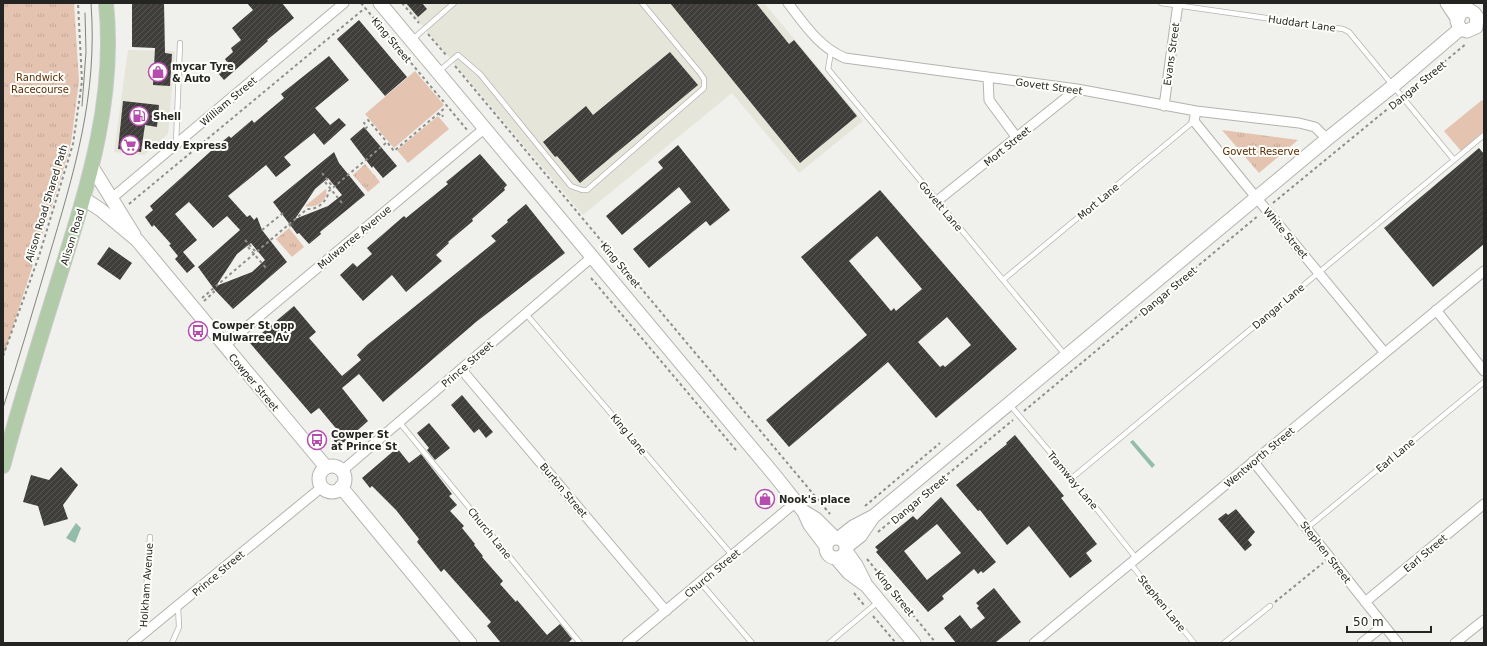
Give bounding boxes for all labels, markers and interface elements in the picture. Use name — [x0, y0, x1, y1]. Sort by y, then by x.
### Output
street label: Huddart Lane — [1267, 13, 1336, 34]
street label: King Street — [370, 15, 414, 65]
street label: Evans Street — [1162, 22, 1181, 86]
street label: Dangar Street — [1387, 59, 1448, 112]
shop icon: mycar Tyre & Auto — [147, 61, 169, 83]
place label: mycar Tyre & Auto — [172, 61, 234, 84]
park label: Randwick Racecourse — [11, 72, 69, 95]
street label: William Street — [198, 75, 259, 128]
street label: Govett Street — [1015, 76, 1083, 97]
fuel station icon: Shell — [128, 105, 150, 127]
place label: Shell — [153, 111, 181, 122]
street label: Mort Street — [982, 124, 1033, 168]
supermarket icon: Reddy Express — [119, 134, 141, 156]
place label: Reddy Express — [144, 140, 227, 151]
street label: Alison Road Shared Path — [23, 143, 70, 263]
park label: Govett Reserve — [1222, 146, 1300, 157]
street label: Govett Lane — [917, 179, 964, 233]
street label: Mort Lane — [1076, 181, 1121, 222]
street label: Mulwarree Avenue — [315, 203, 393, 271]
street label: White Street — [1261, 206, 1310, 261]
street label: Alison Road — [59, 208, 86, 267]
street label: King Street — [599, 240, 643, 290]
street label: Dangar Street — [1138, 265, 1199, 318]
street label: Dangar Lane — [1250, 282, 1306, 331]
bus stop icon: Cowper St opp Mulwarree Av — [187, 320, 209, 342]
place label: Cowper St opp Mulwarree Av — [212, 320, 294, 343]
street label: Prince Street — [439, 339, 495, 390]
street label: Cowper Street — [226, 351, 281, 413]
street label: King Lane — [609, 412, 649, 457]
street label: Wentworth Street — [1222, 425, 1297, 490]
bus stop icon: Cowper St at Prince St — [306, 429, 328, 451]
place label: Cowper St at Prince St — [331, 429, 397, 452]
street label: Earl Lane — [1374, 436, 1417, 475]
street label: Tramway Lane — [1045, 448, 1100, 512]
street label: Burton Street — [538, 461, 589, 520]
street label: Dangar Street — [889, 473, 950, 526]
shop icon: Nook's place — [754, 488, 776, 510]
place label: Nook's place — [779, 494, 851, 505]
street label: Church Lane — [466, 505, 514, 561]
street label: Stephen Street — [1298, 519, 1353, 585]
street label: Earl Street — [1402, 532, 1449, 575]
street label: Holkham Avenue — [138, 542, 155, 628]
street label: Church Street — [682, 547, 742, 600]
street label: Prince Street — [190, 548, 247, 598]
street label: King Street — [873, 568, 916, 618]
street label: Stephen Lane — [1136, 573, 1188, 634]
scale bar — [1347, 608, 1431, 634]
text: 50 m — [1353, 615, 1384, 629]

